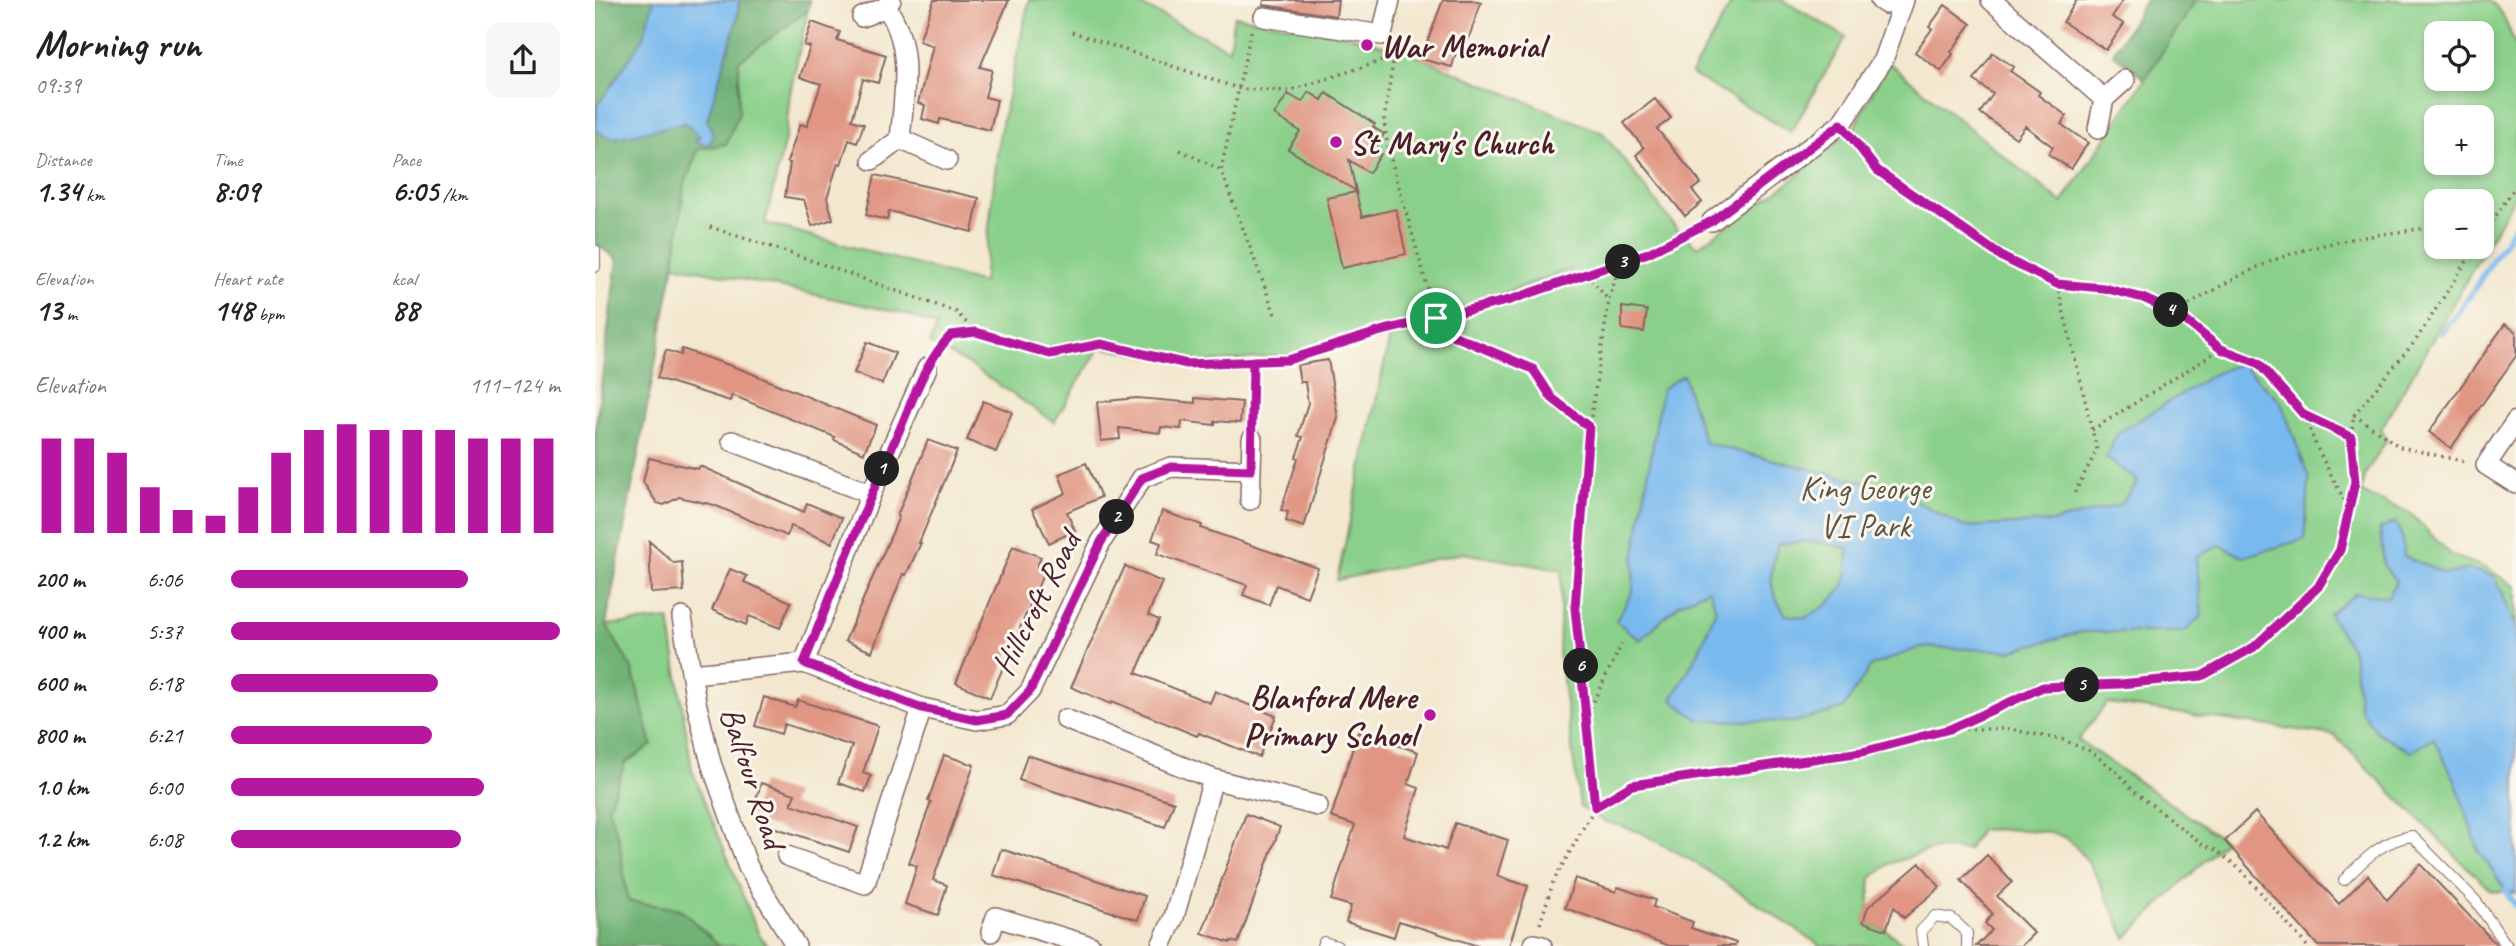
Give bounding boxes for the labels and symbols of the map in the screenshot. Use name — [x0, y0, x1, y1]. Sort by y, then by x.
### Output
place label: War Memorial — [1381, 25, 1550, 67]
marker: War Memorial — [1359, 37, 1375, 53]
place label: St Mary's Church — [1350, 122, 1555, 164]
marker: St Mary's Church — [1328, 134, 1344, 150]
pin: 3 — [1605, 244, 1641, 280]
pin — [1406, 288, 1466, 348]
pin: 4 — [2153, 292, 2189, 328]
pin: 1 — [865, 452, 899, 486]
park label: King George VI Park — [1800, 467, 1933, 547]
pin: 2 — [1099, 500, 1135, 534]
street label: Hillcroft Road — [982, 520, 1092, 682]
pin: 6 — [1563, 648, 1599, 684]
pin: 5 — [2065, 668, 2099, 702]
place label: Blanford Mere Primary School — [1244, 676, 1422, 756]
street label: Balfour Road — [711, 702, 797, 858]
marker: Blanford Mere Primary School — [1422, 707, 1438, 723]

